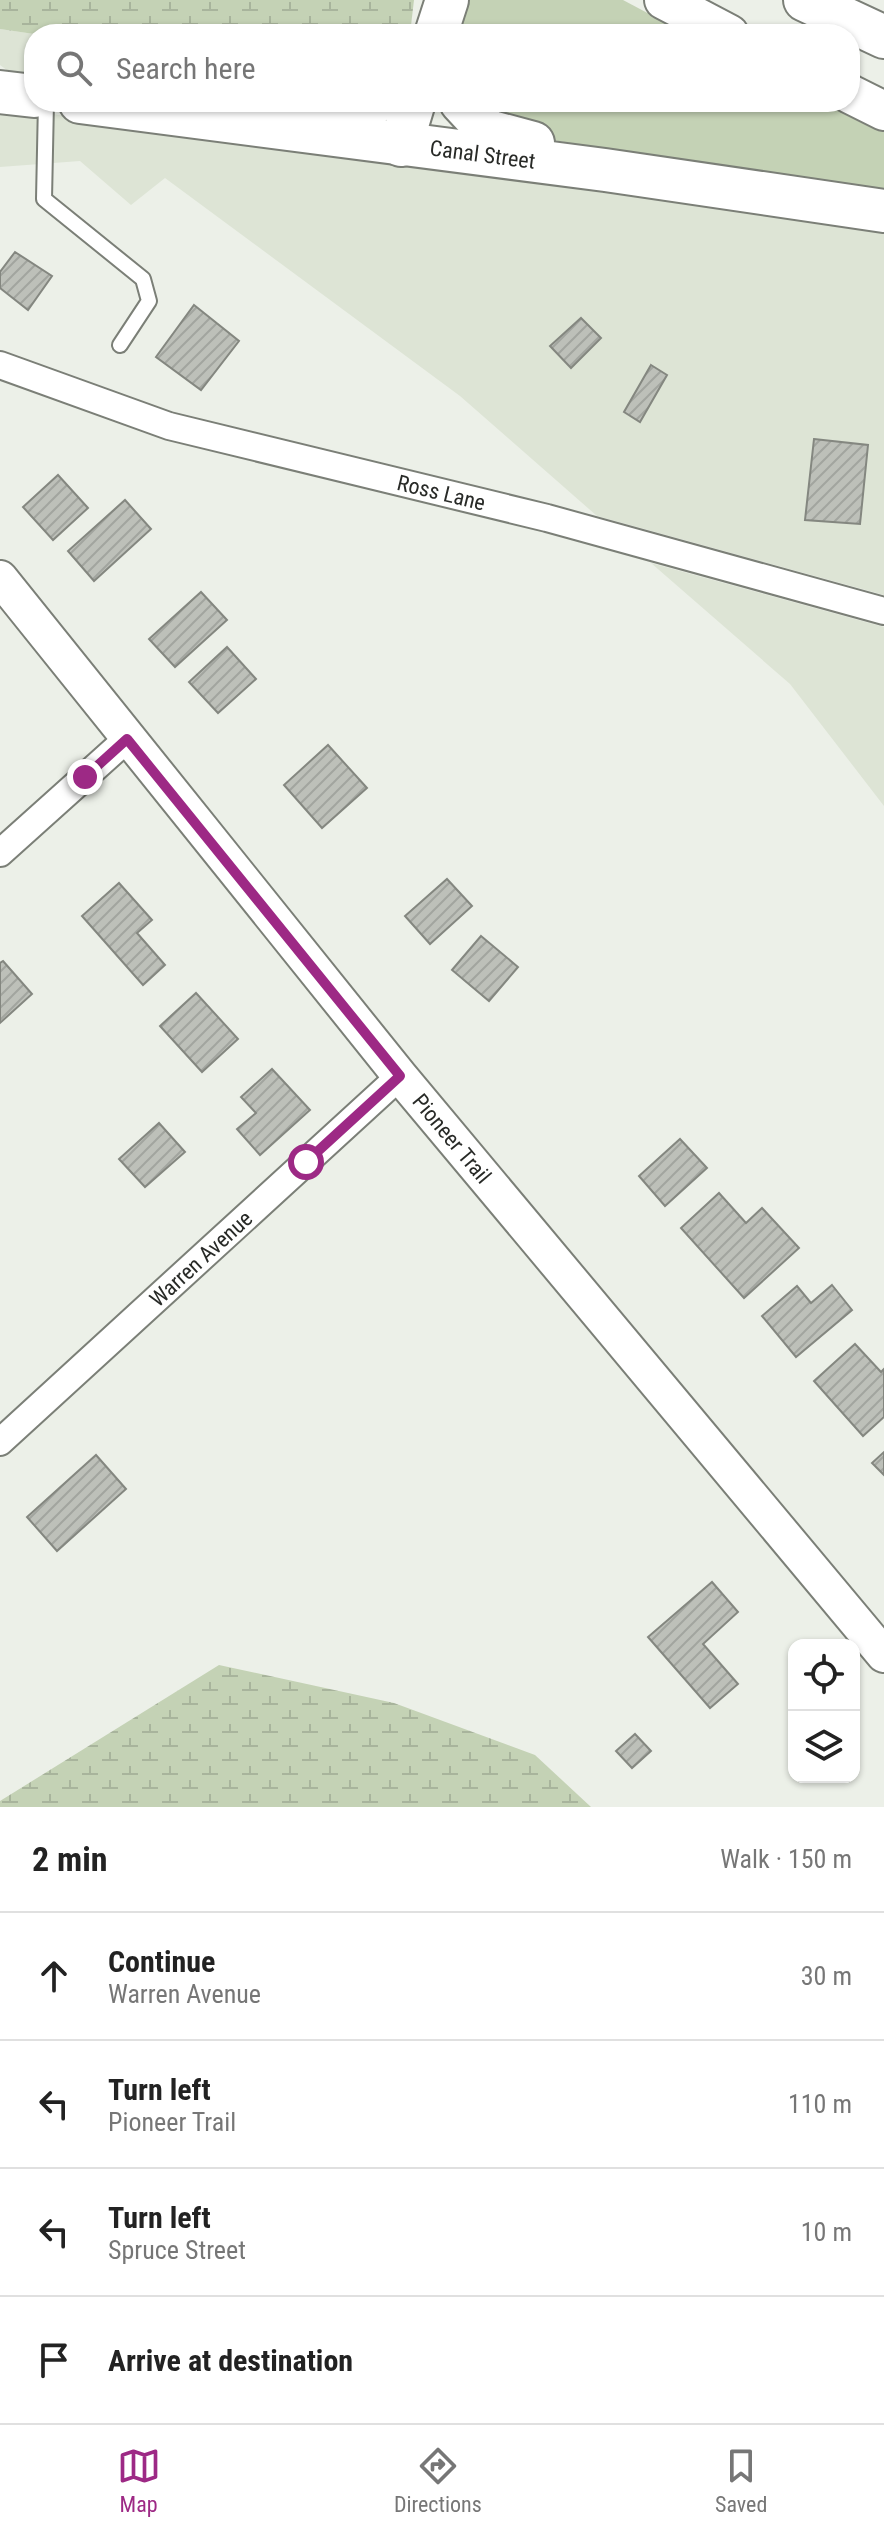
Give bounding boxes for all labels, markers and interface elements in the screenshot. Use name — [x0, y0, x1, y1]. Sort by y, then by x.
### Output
search box — [24, 24, 860, 112]
icon: search — [52, 46, 96, 90]
text: Search here — [116, 51, 256, 86]
street label: Canal Street — [428, 135, 537, 174]
street label: Ross Lane — [395, 470, 488, 516]
route end — [67, 759, 103, 795]
street label: Pioneer Trail — [407, 1089, 496, 1188]
route start — [288, 1144, 324, 1180]
street label: Warren Avenue — [145, 1206, 257, 1312]
map controls — [788, 1639, 860, 1783]
button: locate — [788, 1639, 860, 1711]
button: layers — [788, 1711, 860, 1783]
text: 2 min — [32, 1839, 108, 1879]
text: Walk · 150 m — [720, 1844, 852, 1874]
text: Continue — [108, 1944, 215, 1979]
icon: ahead — [32, 1954, 76, 1998]
text: 30 m — [801, 1961, 852, 1991]
text: Warren Avenue — [108, 1979, 261, 2009]
text: Turn left — [108, 2072, 211, 2107]
icon: left — [32, 2082, 76, 2126]
text: 110 m — [788, 2089, 852, 2119]
text: Pioneer Trail — [108, 2107, 236, 2137]
text: Turn left — [108, 2200, 211, 2235]
icon: left — [32, 2210, 76, 2254]
text: 10 m — [801, 2217, 852, 2247]
text: Spruce Street — [108, 2235, 246, 2265]
icon: arrive — [32, 2338, 76, 2382]
text: Arrive at destination — [108, 2343, 353, 2378]
tab: Map — [117, 2444, 161, 2517]
tab: Directions — [394, 2444, 482, 2517]
tab: Saved — [715, 2444, 767, 2517]

